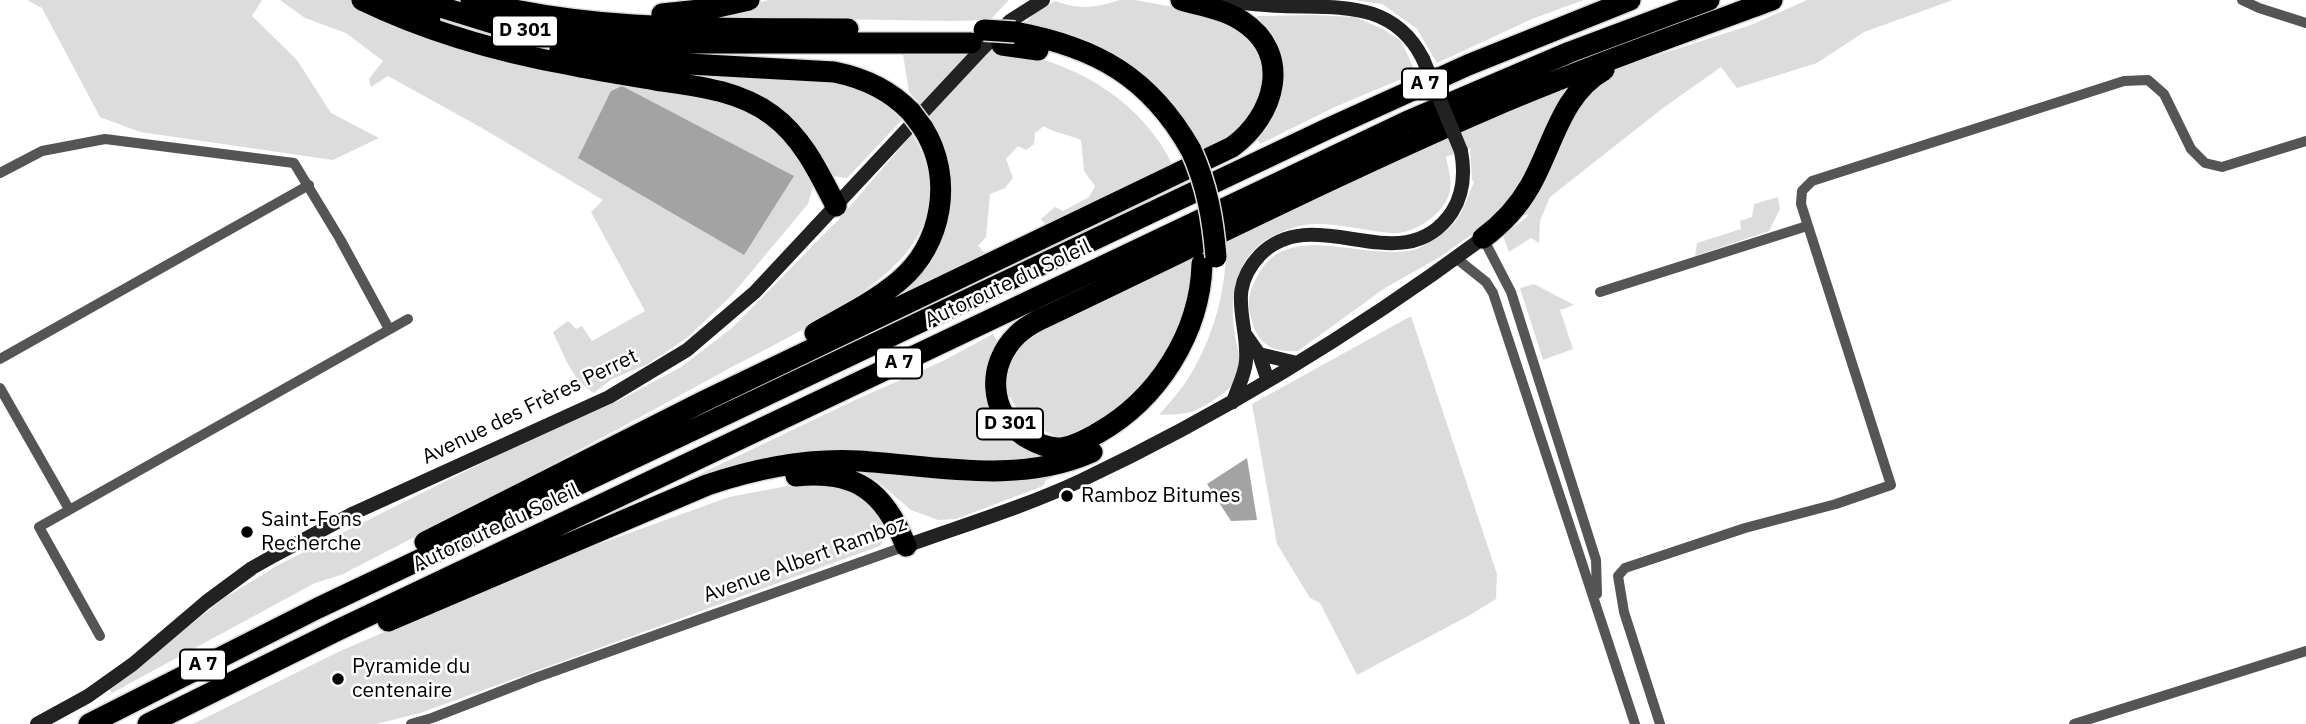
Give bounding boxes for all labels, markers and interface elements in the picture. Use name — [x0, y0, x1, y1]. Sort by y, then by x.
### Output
road number: D 301 — [492, 16, 558, 46]
road number: A 7 — [1402, 68, 1448, 100]
street label: Autoroute du Soleil — [921, 234, 1095, 334]
street label: Avenue des Frères Perret — [418, 344, 642, 470]
road number: A 7 — [876, 348, 922, 378]
road number: D 301 — [977, 408, 1043, 440]
street label: Autoroute du Soleil — [409, 478, 583, 578]
place label: Ramboz Bitumes — [1081, 483, 1241, 509]
marker: Ramboz Bitumes — [1059, 488, 1075, 504]
place label: Saint-Fons Recherche — [261, 507, 362, 557]
street label: Avenue Albert Ramboz — [700, 511, 910, 609]
marker: Saint-Fons Recherche — [239, 524, 255, 540]
road number: A 7 — [180, 650, 226, 680]
place label: Pyramide du centenaire — [352, 654, 470, 704]
marker: Pyramide du centenaire — [330, 671, 346, 687]

